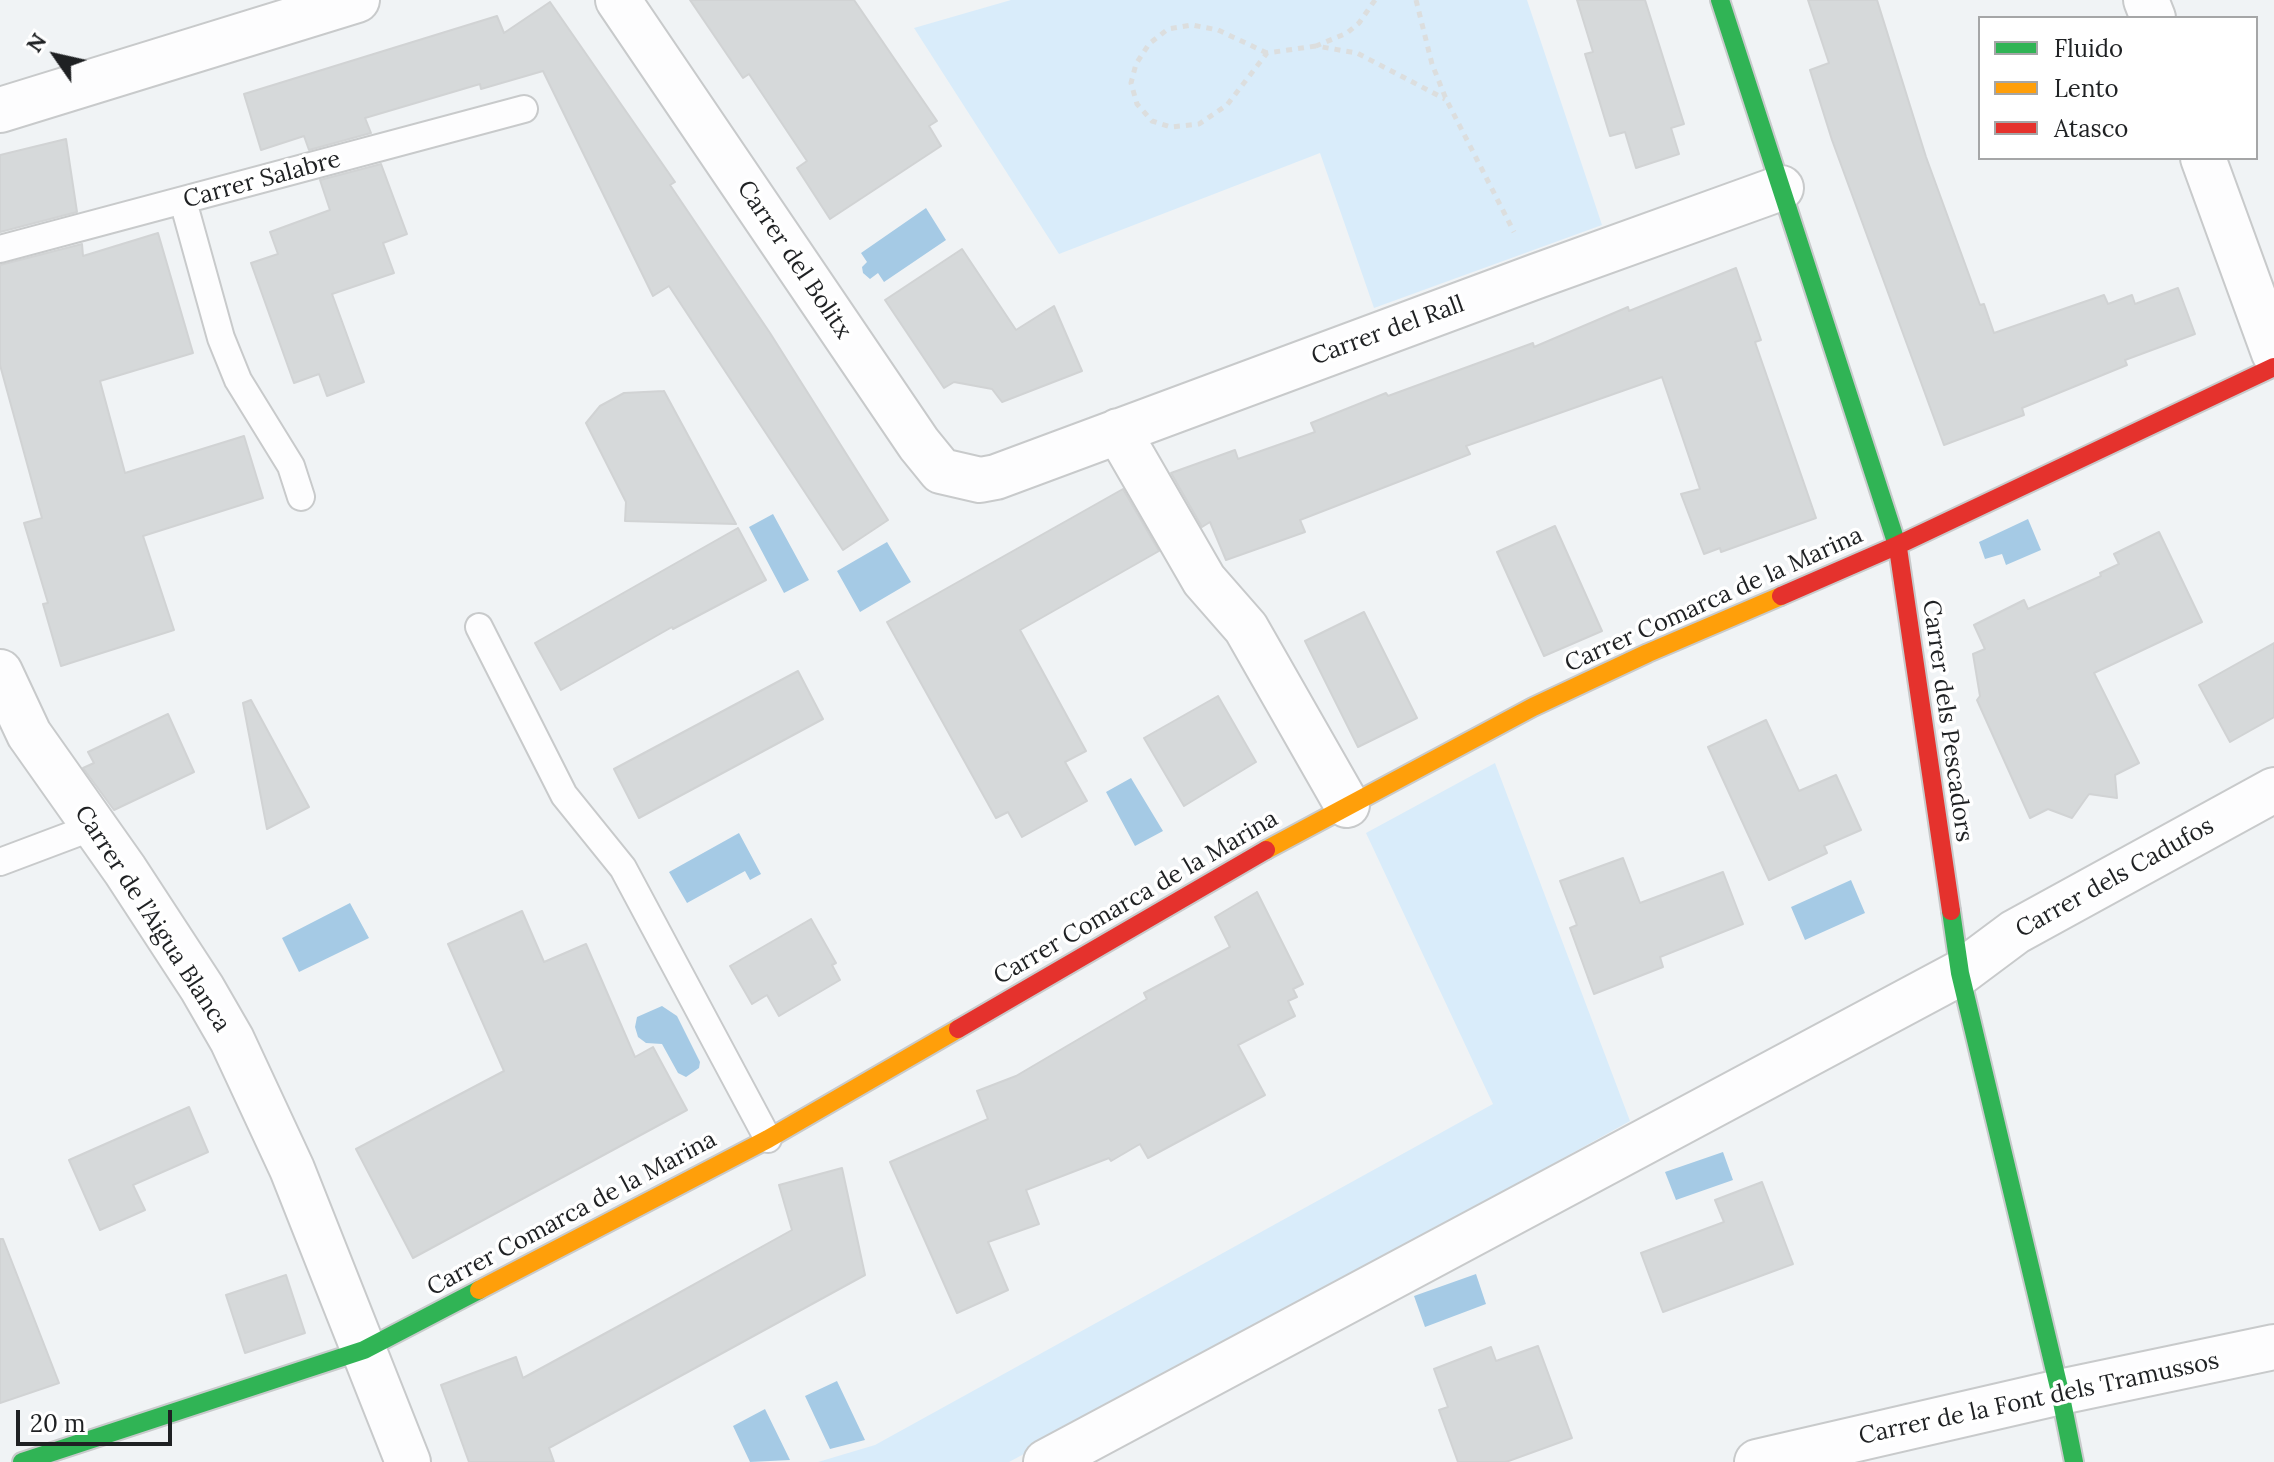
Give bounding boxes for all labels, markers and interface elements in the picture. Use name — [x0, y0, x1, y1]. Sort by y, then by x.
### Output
north arrow — [16, 16, 96, 96]
legend — [1978, 16, 2258, 160]
text: N — [20, 28, 52, 57]
text: Fluido — [2054, 33, 2123, 64]
text: Lento — [2054, 73, 2119, 104]
text: Atasco — [2054, 113, 2128, 144]
street label: Carrer Salabre — [180, 145, 344, 215]
street label: Carrer del Bolitx — [730, 175, 858, 345]
street label: Carrer del Rall — [1308, 290, 1468, 372]
street label: Carrer Comarca de la Marina — [1561, 521, 1867, 679]
street label: Carrer dels Pescadors — [1916, 598, 1978, 844]
street label: Carrer de l’Aigua Blanca — [68, 800, 236, 1038]
street label: Carrer Comarca de la Marina — [989, 805, 1283, 991]
street label: Carrer dels Cadufos — [2011, 812, 2219, 944]
street label: Carrer Comarca de la Marina — [423, 1125, 721, 1303]
street label: Carrer de la Font dels Tramussos — [1856, 1347, 2222, 1451]
scale bar — [20, 1394, 176, 1444]
text: 20 m — [30, 1408, 86, 1439]

